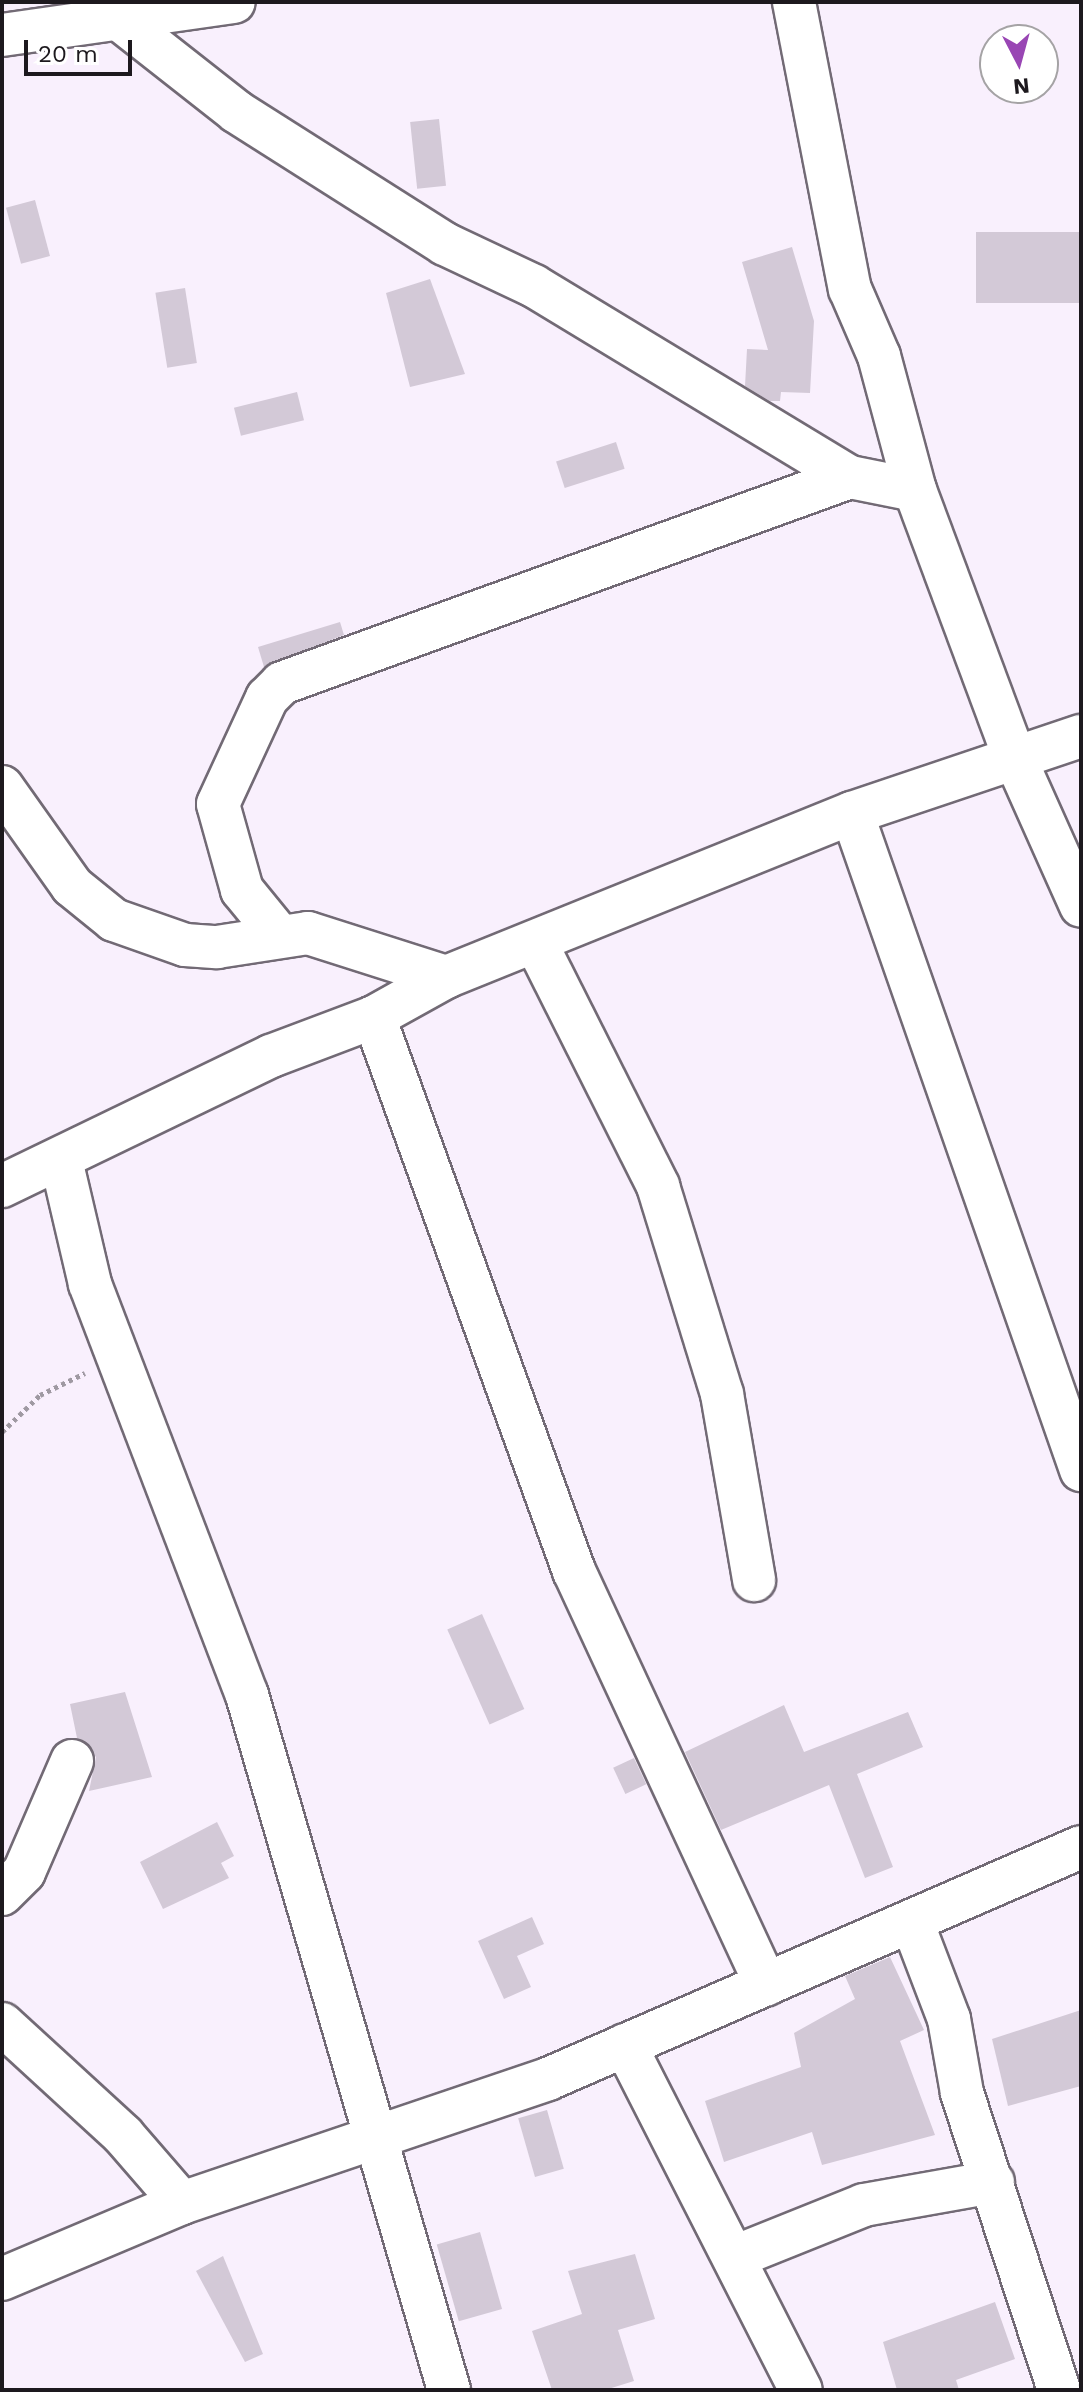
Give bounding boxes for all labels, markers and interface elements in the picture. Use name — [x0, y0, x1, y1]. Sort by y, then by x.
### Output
scale bar — [28, 24, 136, 74]
north arrow — [979, 24, 1059, 104]
text: 20 m — [38, 40, 98, 68]
text: N — [1012, 73, 1031, 100]

